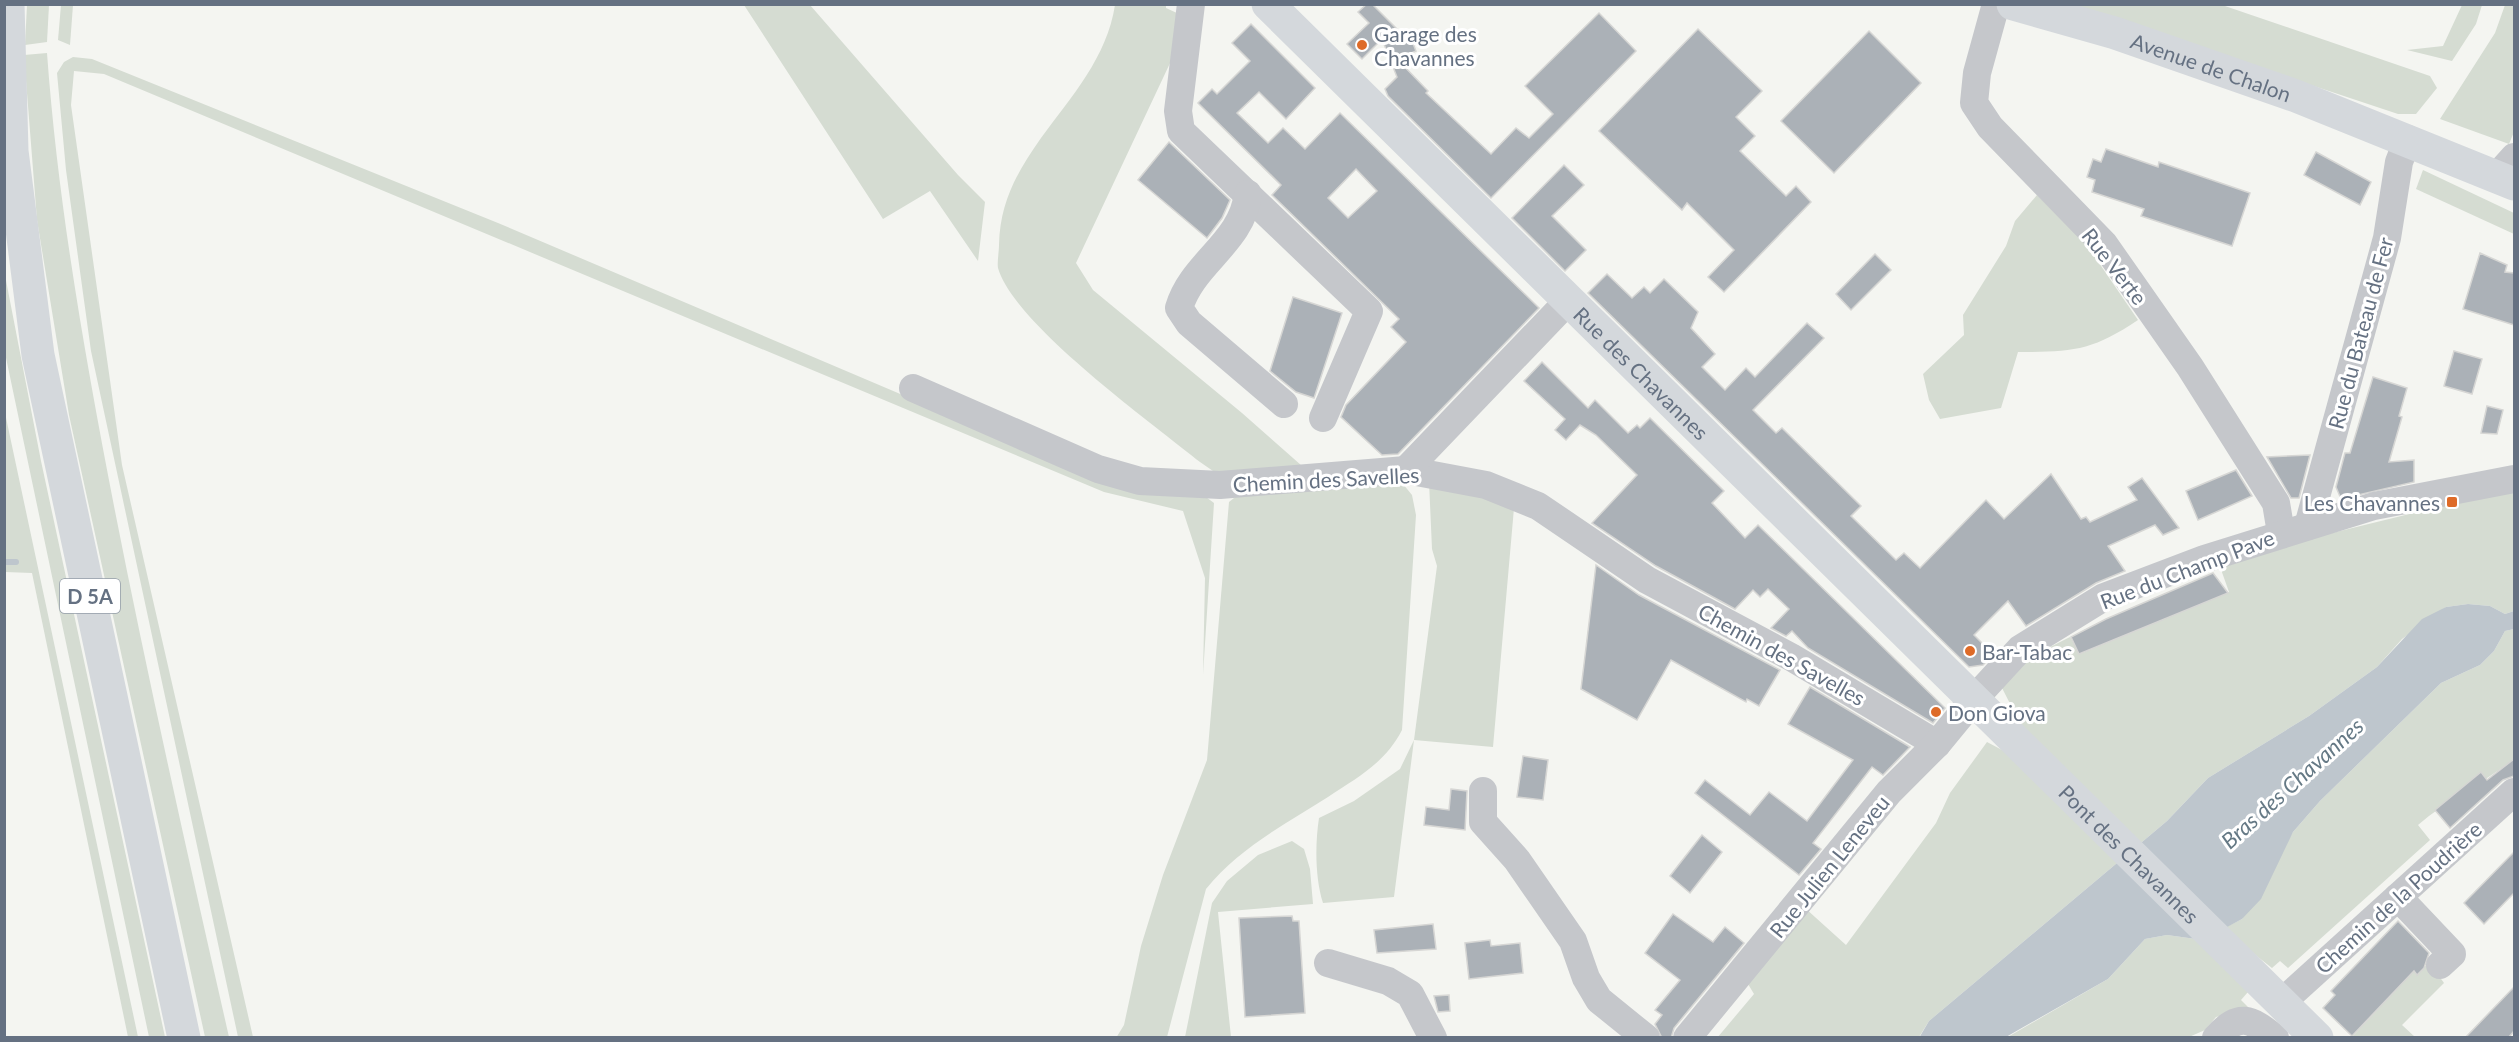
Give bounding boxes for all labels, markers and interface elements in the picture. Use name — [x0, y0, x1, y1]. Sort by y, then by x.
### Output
place label: Garage des Chavannes — [1374, 21, 1477, 70]
street label: Avenue de Chalon — [2128, 27, 2295, 106]
marker: Garage des Chavannes — [1355, 38, 1369, 52]
street label: Rue Verte — [2077, 223, 2153, 309]
street label: Rue du Bateau de Fer — [2322, 234, 2398, 432]
street label: Rue des Chavannes — [1569, 301, 1714, 444]
street label: Chemin des Savelles — [1232, 462, 1420, 496]
place label: Les Chavannes — [2304, 490, 2440, 515]
marker: Les Chavannes — [2445, 495, 2459, 509]
street label: Rue du Champ Pave — [2096, 524, 2278, 614]
road number: D 5A — [60, 579, 120, 613]
street label: Chemin des Savelles — [1694, 598, 1870, 710]
place label: Bar-Tabac — [1982, 639, 2072, 664]
marker: Bar-Tabac — [1963, 644, 1977, 658]
place label: Don Giova — [1948, 700, 2046, 725]
marker: Don Giova — [1929, 705, 1943, 719]
water label: Bras des Chavannes — [2215, 712, 2369, 854]
street label: Pont des Chavannes — [2055, 779, 2205, 928]
street label: Rue Julien Leneveu — [1764, 790, 1894, 942]
street label: Chemin de la Poudrière — [2310, 816, 2486, 978]

